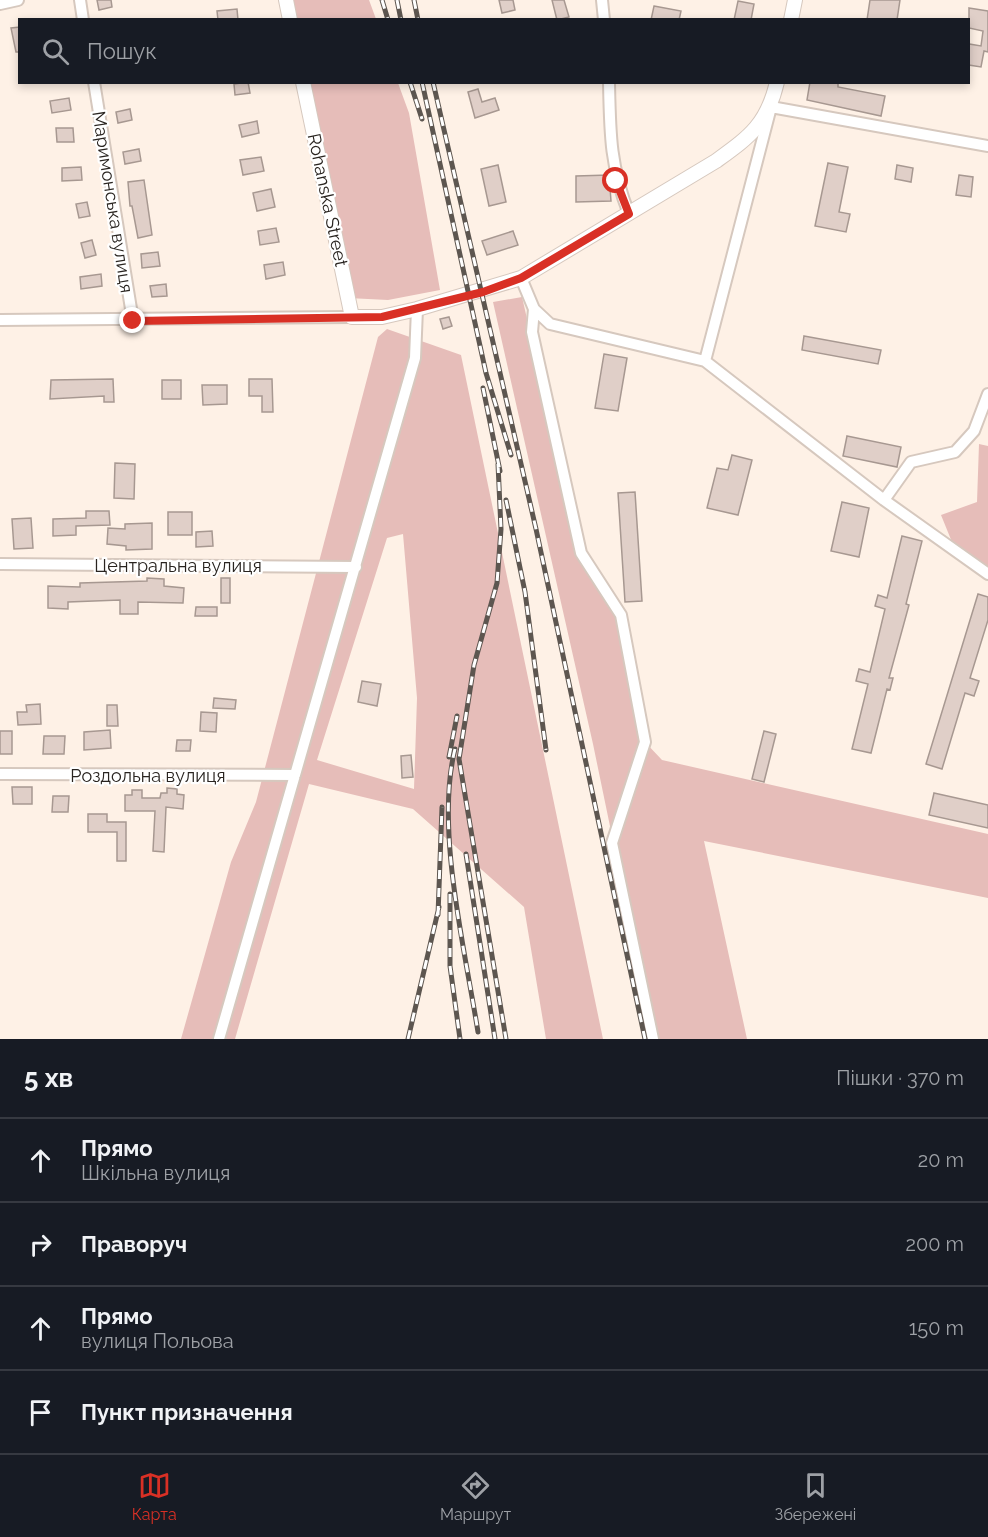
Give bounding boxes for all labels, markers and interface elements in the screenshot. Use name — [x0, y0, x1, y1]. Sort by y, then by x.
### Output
search box — [18, 18, 970, 84]
icon: search — [39, 35, 72, 68]
text: Пошук — [87, 38, 157, 64]
street label: Маримонська вулиця — [88, 110, 138, 294]
street label: Rohanska Street — [304, 132, 352, 268]
route start — [602, 167, 628, 193]
route end — [119, 307, 145, 333]
street label: Центральна вулиця — [94, 555, 262, 576]
street label: Роздольна вулиця — [70, 765, 226, 786]
text: 5 хв — [24, 1063, 73, 1093]
text: Пішки · 370 m — [836, 1066, 964, 1090]
text: Прямо — [81, 1135, 153, 1161]
icon: ahead — [24, 1144, 57, 1177]
text: 20 m — [918, 1148, 964, 1172]
text: Шкільна вулиця — [81, 1161, 230, 1185]
icon: right — [24, 1228, 57, 1261]
text: Праворуч — [81, 1231, 187, 1257]
text: 200 m — [906, 1232, 964, 1256]
text: Прямо — [81, 1303, 153, 1329]
icon: ahead — [24, 1312, 57, 1345]
text: 150 m — [909, 1316, 964, 1340]
text: вулиця Польова — [81, 1329, 234, 1353]
icon: arrive — [24, 1396, 57, 1429]
text: Пункт призначення — [81, 1399, 293, 1425]
tab: Карта — [132, 1469, 177, 1524]
tab: Маршрут — [440, 1469, 511, 1524]
tab: Збережені — [774, 1469, 856, 1524]

